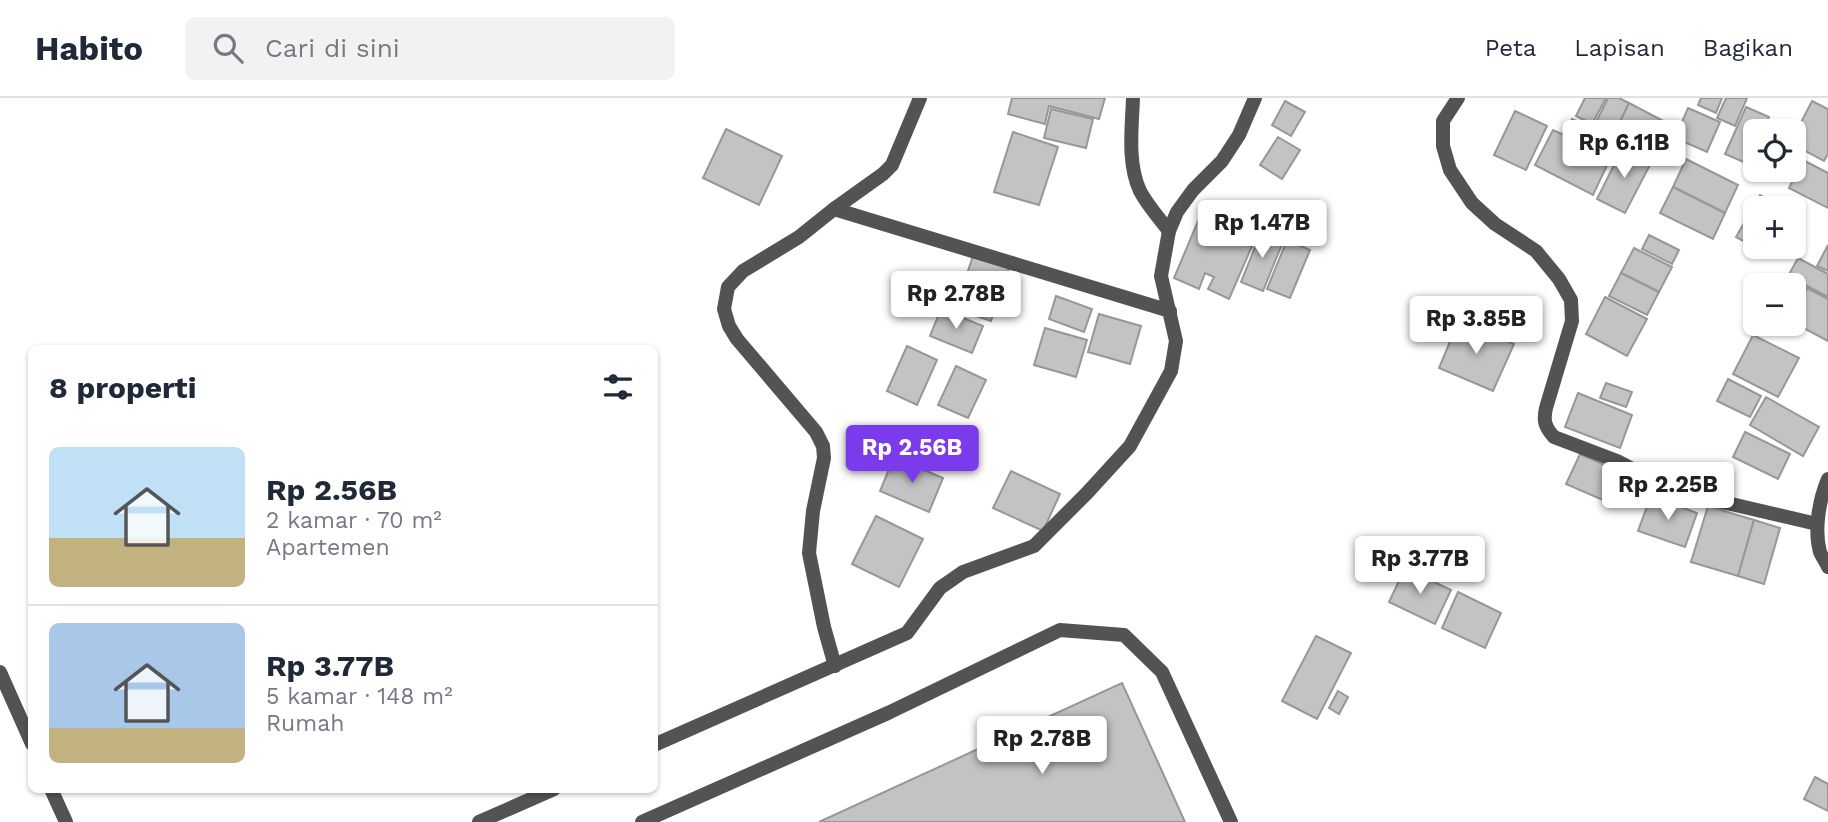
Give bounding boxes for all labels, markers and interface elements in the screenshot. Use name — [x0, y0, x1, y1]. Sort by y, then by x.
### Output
search box — [185, 17, 675, 80]
text: Habito — [35, 29, 143, 68]
icon: search — [209, 29, 247, 67]
text: Cari di sini — [265, 33, 400, 63]
text: Peta — [1485, 34, 1536, 62]
text: Lapisan — [1574, 34, 1665, 62]
text: Bagikan — [1703, 34, 1793, 62]
map controls — [1743, 119, 1806, 336]
button: locate — [1743, 119, 1806, 182]
pin: Rp 6.11B — [1552, 120, 1696, 180]
text: Rp 6.11B — [1579, 129, 1669, 156]
button: + — [1743, 196, 1806, 259]
pin: Rp 1.47B — [1190, 200, 1334, 260]
text: Rp 1.47B — [1214, 209, 1310, 236]
pin: Rp 2.78B — [884, 272, 1028, 331]
button: − — [1743, 273, 1806, 336]
text: Rp 2.78B — [907, 280, 1005, 307]
pin: Rp 3.85B — [1404, 296, 1548, 356]
text: Rp 3.85B — [1426, 305, 1526, 332]
icon: filters — [599, 368, 637, 406]
text: 8 properti — [49, 370, 196, 405]
pin: Rp 2.56B — [840, 426, 984, 485]
text: Rp 2.56B — [862, 434, 962, 461]
pin: Rp 2.25B — [1596, 462, 1740, 522]
text: Rp 2.25B — [1618, 471, 1718, 498]
text: Rp 2.56B — [266, 472, 397, 507]
icon: home — [105, 475, 189, 559]
text: 2 kamar · 70 m² — [266, 507, 442, 534]
text: Apartemen — [266, 534, 390, 561]
pin: Rp 3.77B — [1348, 536, 1492, 596]
text: Rp 3.77B — [1371, 545, 1469, 572]
text: Rp 3.77B — [266, 648, 394, 683]
icon: home — [105, 651, 189, 735]
text: 5 kamar · 148 m² — [266, 683, 453, 710]
text: Rumah — [266, 710, 344, 737]
pin: Rp 2.78B — [970, 716, 1114, 776]
text: Rp 2.78B — [993, 725, 1091, 752]

